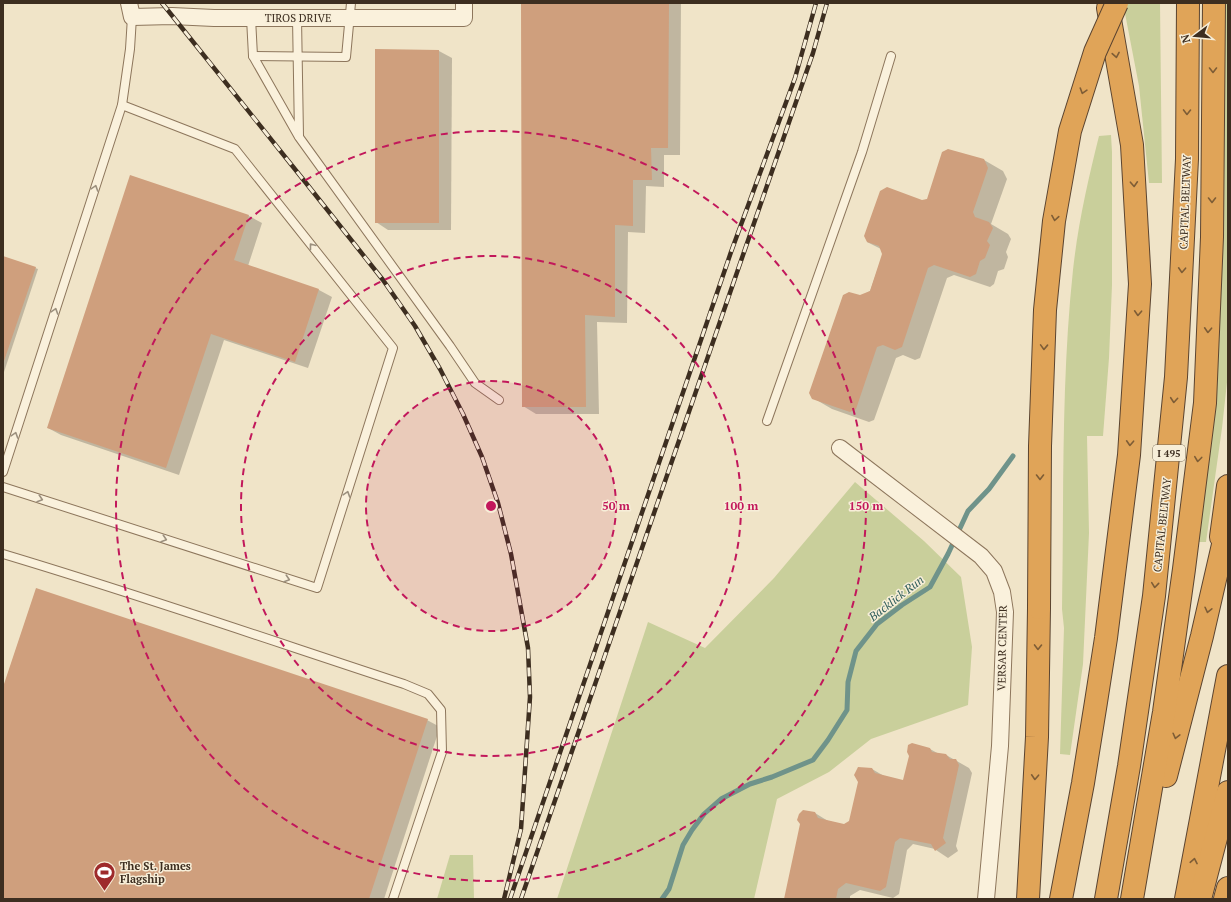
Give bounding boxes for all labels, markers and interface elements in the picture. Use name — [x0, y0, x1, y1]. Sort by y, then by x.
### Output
street label: TIROS DRIVE — [265, 11, 331, 25]
north arrow — [1175, 16, 1215, 56]
text: N — [1177, 32, 1193, 45]
one-way arrow — [1111, 52, 1120, 58]
one-way arrow — [1209, 67, 1217, 73]
one-way arrow — [1079, 88, 1088, 95]
one-way arrow — [1183, 109, 1191, 115]
street label: CAPITAL BELTWAY — [1176, 154, 1194, 250]
one-way arrow — [1130, 181, 1139, 187]
one-way arrow — [90, 184, 99, 191]
one-way arrow — [1208, 197, 1217, 203]
one-way arrow — [1051, 215, 1060, 221]
one-way arrow — [310, 243, 317, 250]
one-way arrow — [1178, 267, 1186, 273]
one-way arrow — [50, 308, 59, 315]
one-way arrow — [1133, 310, 1142, 316]
one-way arrow — [1204, 327, 1212, 333]
one-way arrow — [1040, 344, 1048, 350]
one-way arrow — [1170, 397, 1179, 403]
one-way arrow — [10, 432, 19, 439]
one-way arrow — [1126, 440, 1135, 446]
road number: I 495 — [1153, 445, 1185, 461]
one-way arrow — [1194, 456, 1203, 462]
one-way arrow — [1036, 474, 1044, 480]
street label: CAPITAL BELTWAY — [1150, 476, 1174, 573]
one-way arrow — [342, 490, 351, 497]
one-way arrow — [36, 494, 43, 502]
text: 50 m — [602, 498, 630, 513]
text: 100 m — [724, 498, 758, 513]
text: 150 m — [849, 498, 883, 513]
centre of rings — [484, 499, 498, 513]
one-way arrow — [160, 534, 167, 542]
water label: Backlick Run — [865, 572, 927, 625]
one-way arrow — [284, 574, 291, 583]
one-way arrow — [1151, 582, 1160, 588]
street label: VERSAR CENTER — [994, 605, 1010, 691]
one-way arrow — [1204, 607, 1212, 614]
one-way arrow — [1034, 644, 1042, 650]
one-way arrow — [1172, 733, 1181, 740]
one-way arrow — [1030, 774, 1039, 780]
one-way arrow — [1189, 858, 1197, 864]
sports icon: The St. James Flagship — [92, 859, 118, 892]
place label: The St. James Flagship — [120, 859, 191, 886]

